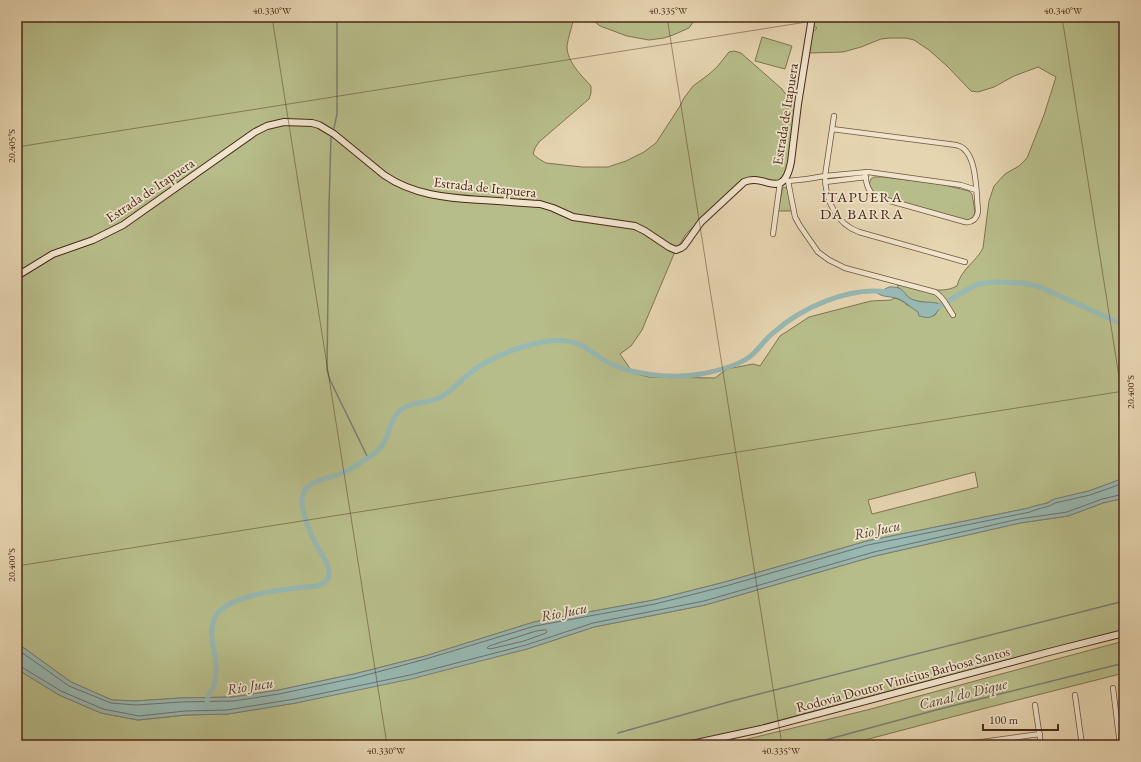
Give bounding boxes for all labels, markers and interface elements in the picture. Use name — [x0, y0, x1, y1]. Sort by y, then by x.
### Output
text: 40.330°W — [253, 4, 292, 17]
text: 40.335°W — [649, 4, 688, 17]
text: 40.340°W — [1044, 4, 1083, 17]
street label: Estrada de Itapuera — [768, 61, 802, 166]
text: 20.405°S — [5, 129, 18, 163]
street label: Estrada de Itapuera — [102, 154, 198, 226]
street label: Estrada de Itapuera — [433, 173, 538, 201]
district label: ITAPUERA DA BARRA — [820, 187, 904, 223]
text: 20.400°S — [1124, 375, 1137, 409]
water label: Rio Jucu — [852, 515, 902, 544]
text: 20.400°S — [5, 548, 18, 582]
water label: Rio Jucu — [539, 598, 589, 625]
street label: Rodovia Doutor Vinícius Barbosa Santos — [794, 642, 1012, 716]
water label: Rio Jucu — [225, 672, 275, 699]
water label: Canal do Dique — [917, 673, 1010, 715]
scale bar — [983, 706, 1058, 732]
text: 100 m — [989, 712, 1019, 728]
text: 40.330°W — [367, 744, 406, 757]
text: 40.335°W — [762, 744, 801, 757]

